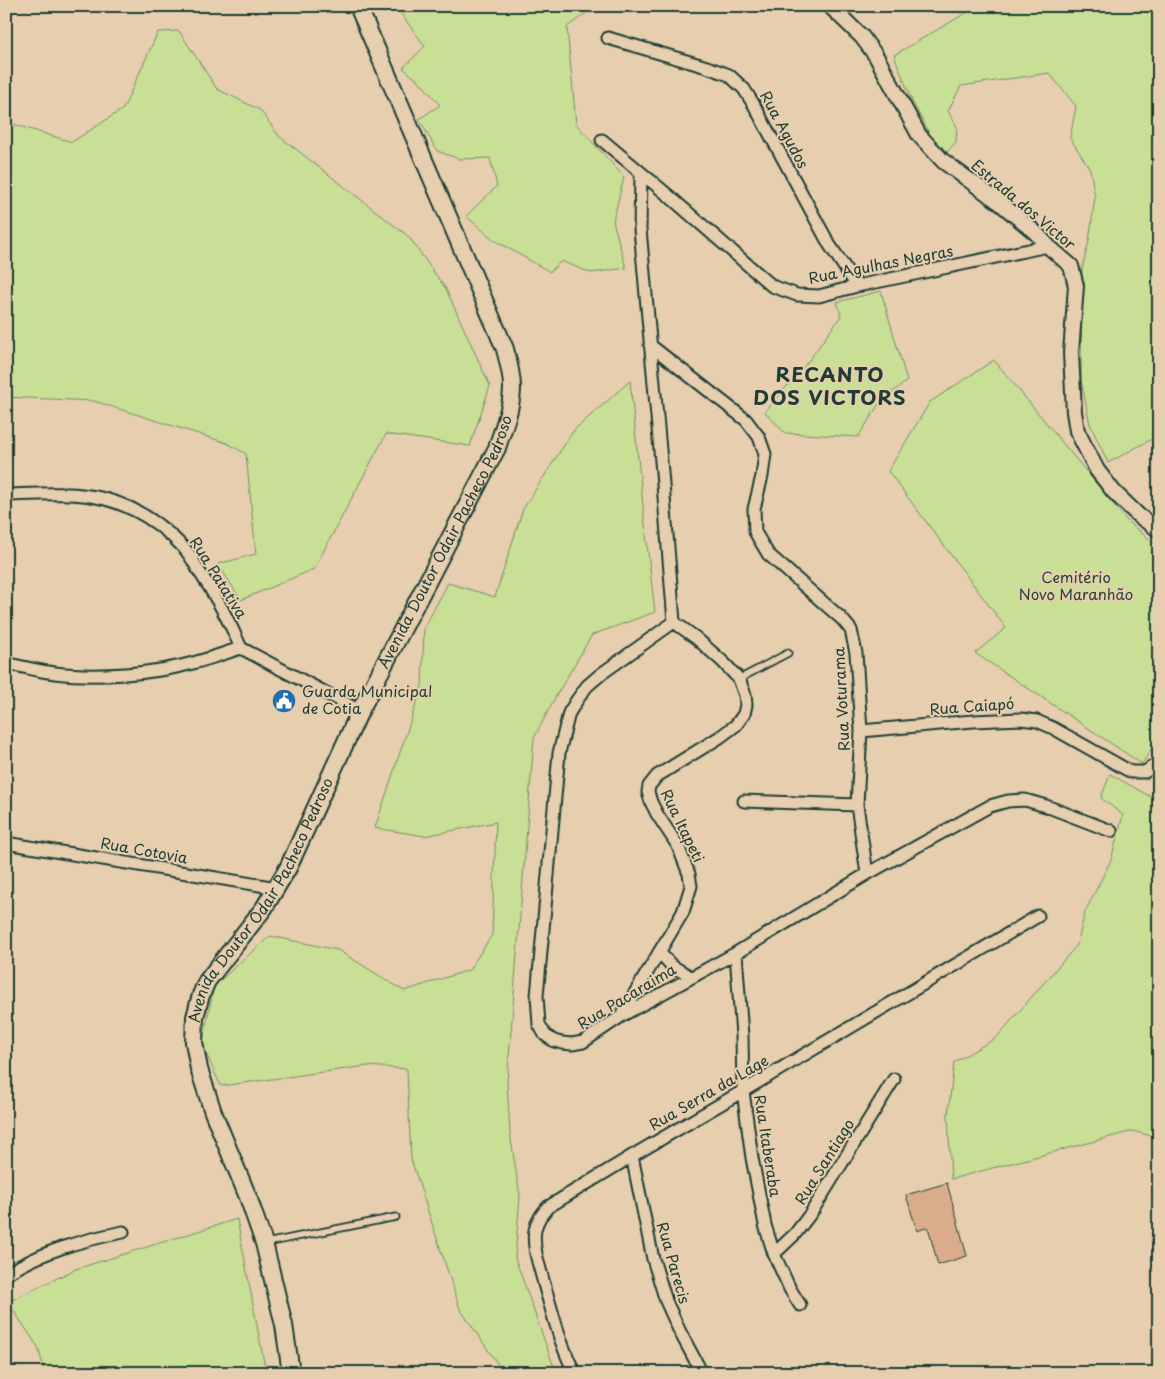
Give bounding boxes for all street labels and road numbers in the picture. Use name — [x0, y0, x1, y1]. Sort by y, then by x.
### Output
street label: Rua Agudos — [755, 86, 816, 172]
street label: Estrada dos Victor — [967, 153, 1081, 254]
street label: Rua Agulhas Negras — [806, 238, 955, 289]
street label: Avenida Doutor Odair Pacheco Pedroso — [371, 412, 517, 672]
street label: Rua Patativa — [185, 532, 254, 623]
street label: Rua Voturama — [826, 646, 855, 752]
street label: Rua Caiapó — [929, 691, 1015, 720]
street label: Avenida Doutor Odair Pacheco Pedroso — [182, 773, 338, 1023]
street label: Rua Itapeti — [656, 785, 711, 866]
street label: Rua Cotovia — [99, 831, 190, 869]
street label: Rua Pacaraima — [573, 957, 680, 1034]
street label: Rua Serra da Lage — [644, 1048, 772, 1135]
street label: Rua Itaberaba — [749, 1093, 788, 1199]
street label: Rua Santiago — [788, 1114, 859, 1209]
street label: Rua Parecis — [652, 1219, 697, 1306]

